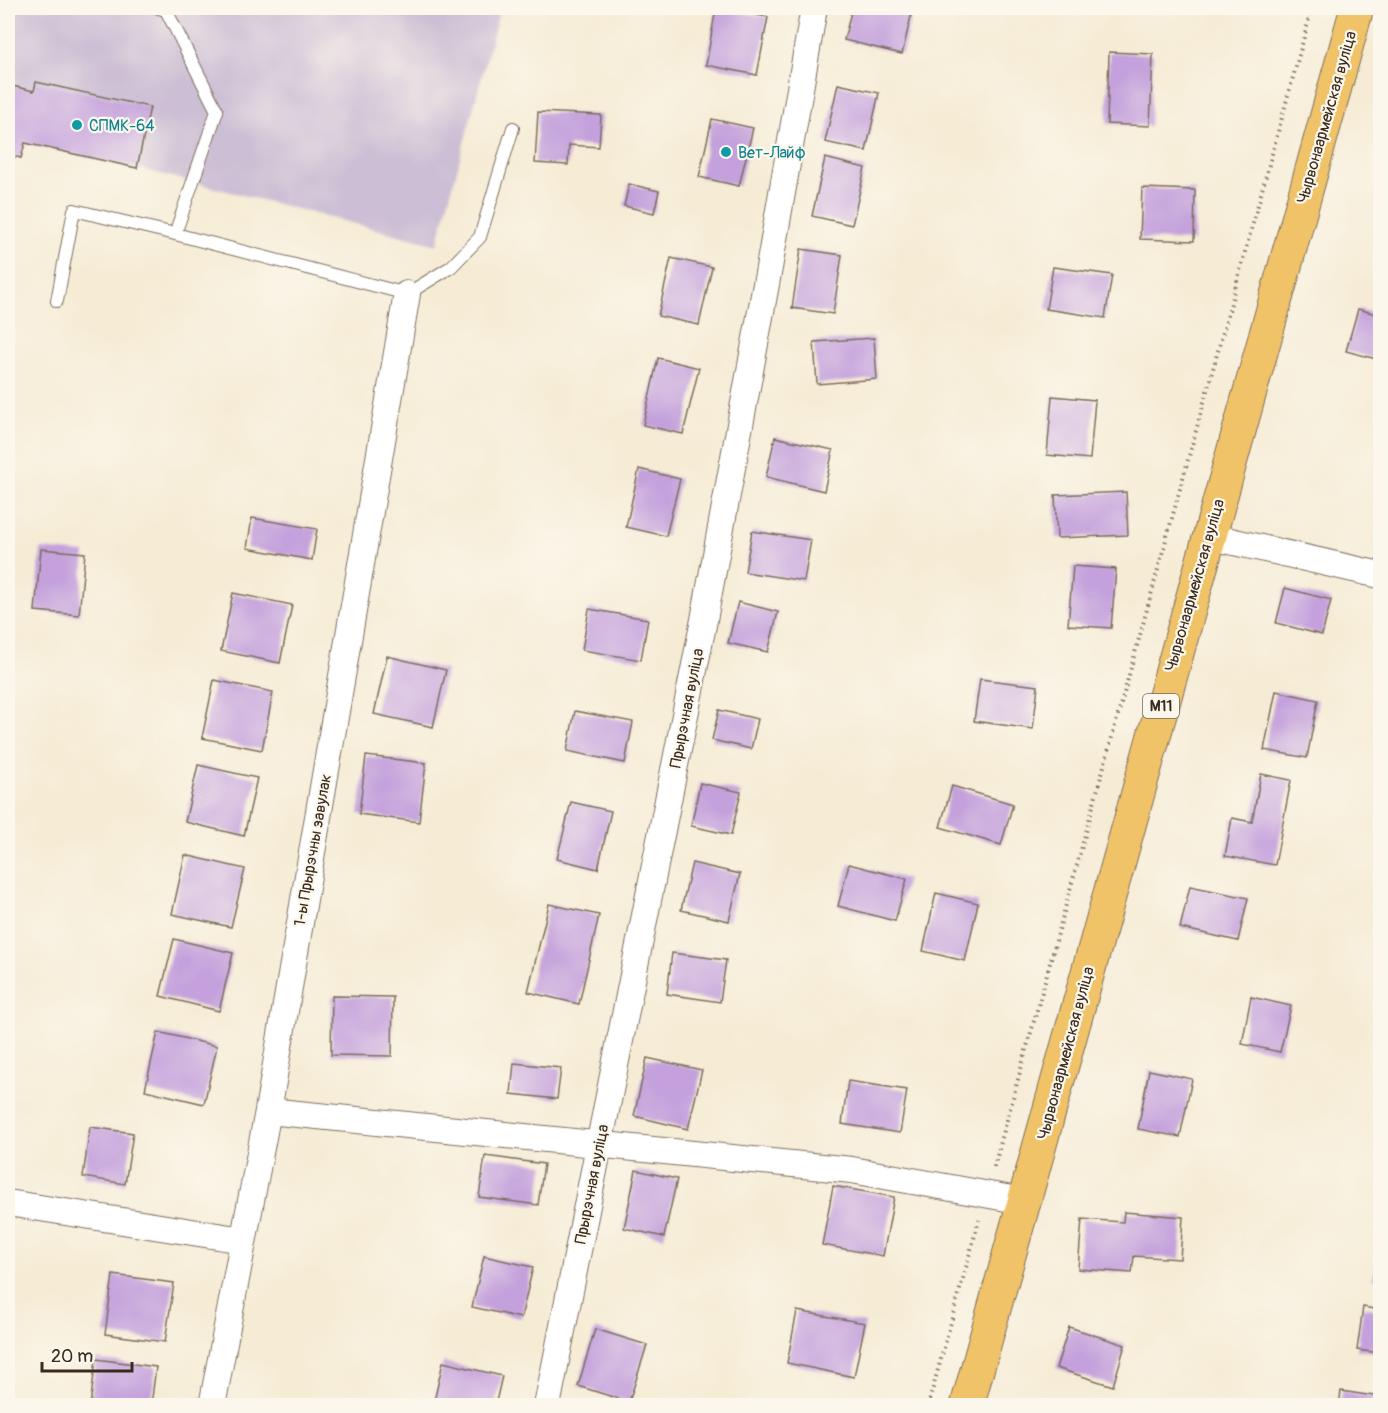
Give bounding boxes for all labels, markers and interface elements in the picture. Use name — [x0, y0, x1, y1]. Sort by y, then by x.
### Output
street label: Чырвонаармейская вуліца — [1293, 29, 1361, 206]
place label: СПМК-64 — [89, 116, 155, 136]
marker: СПМК-64 — [70, 118, 84, 132]
place label: Вет-Лайф — [738, 143, 806, 163]
marker: Вет-Лайф — [719, 145, 733, 159]
street label: Чырвонаармейская вуліца — [1161, 497, 1229, 674]
street label: Прырэчная вуліца — [666, 647, 708, 770]
road number: М11 — [1143, 694, 1179, 718]
street label: 1-ы Прырэчны завулак — [290, 772, 336, 928]
street label: Чырвонаармейская вуліца — [1033, 964, 1099, 1142]
street label: Прырэчная вуліца — [571, 1123, 613, 1246]
scale bar — [42, 1335, 132, 1373]
text: 20 m — [51, 1345, 93, 1368]

